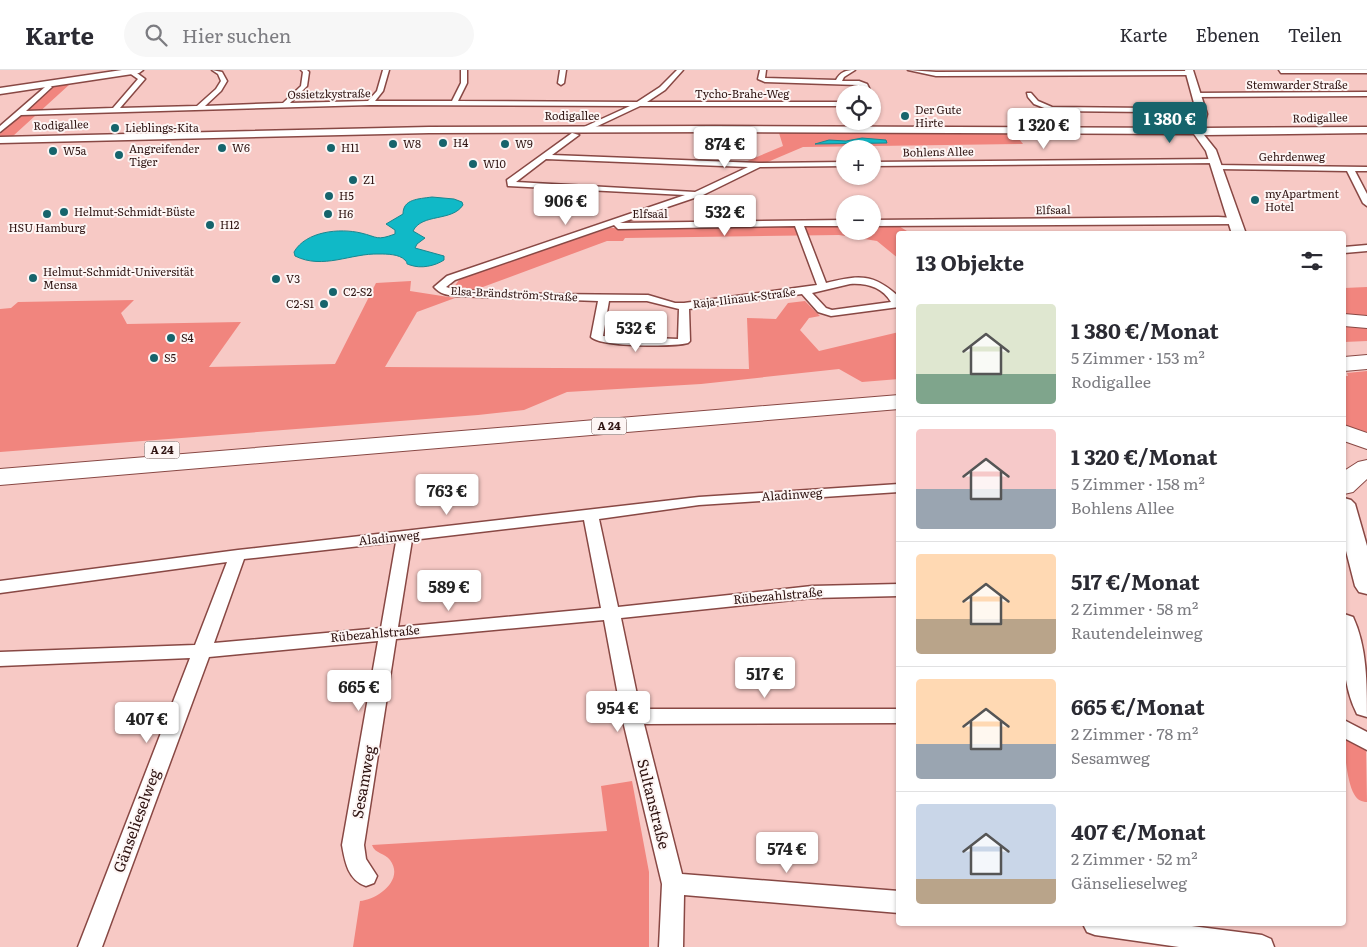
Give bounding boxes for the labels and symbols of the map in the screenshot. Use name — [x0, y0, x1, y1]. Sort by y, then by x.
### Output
street label: Stemwarder Straße — [1246, 76, 1348, 92]
street label: Ossietzkystraße — [287, 84, 371, 102]
street label: Tycho-Brahe-Weg — [695, 85, 790, 101]
place label: Der Gute Hirte — [915, 101, 962, 130]
pin: 1 380 € — [1124, 102, 1216, 144]
street label: Rodigallee — [544, 107, 600, 123]
pin: 1 320 € — [998, 108, 1090, 150]
street label: Rodigallee — [1292, 109, 1348, 125]
marker: Der Gute Hirte — [899, 110, 911, 122]
street label: Rodigallee — [33, 115, 89, 133]
place label: Lieblings-Kita — [125, 119, 199, 135]
marker: Lieblings-Kita — [109, 122, 121, 134]
pin: 874 € — [690, 126, 760, 169]
place label: H4 — [453, 134, 468, 150]
place label: W8 — [403, 135, 421, 151]
place label: W9 — [515, 135, 533, 151]
marker: H4 — [437, 137, 449, 149]
marker: W8 — [387, 138, 399, 150]
marker: W9 — [499, 138, 511, 150]
place label: W6 — [232, 139, 250, 155]
place label: H11 — [341, 139, 360, 155]
place label: Angreifender Tiger — [129, 140, 200, 169]
place label: W5a — [63, 142, 87, 158]
marker: W6 — [216, 142, 228, 154]
marker: H11 — [325, 142, 337, 154]
street label: Bohlens Allee — [902, 142, 974, 160]
marker: W5a — [47, 145, 59, 157]
street label: Gehrdenweg — [1259, 148, 1326, 164]
marker: Angreifender Tiger — [113, 149, 125, 161]
place label: W10 — [483, 155, 506, 171]
marker: W10 — [467, 158, 479, 170]
place label: Z1 — [363, 171, 375, 187]
marker: Z1 — [347, 174, 359, 186]
pin: 906 € — [531, 184, 601, 226]
place label: myApartment Hotel — [1265, 185, 1339, 214]
place label: H5 — [339, 187, 354, 203]
marker: H5 — [323, 190, 335, 202]
pin: 532 € — [690, 194, 760, 237]
marker: myApartment Hotel — [1249, 194, 1261, 206]
street label: Elfsaal — [1035, 201, 1071, 217]
place label: Helmut-Schmidt-Büste — [74, 203, 195, 219]
place label: H6 — [338, 205, 353, 221]
street label: Elfsaal — [632, 205, 668, 221]
marker: Helmut-Schmidt-Büste — [58, 206, 70, 218]
marker: HSU Hamburg — [41, 208, 53, 220]
marker: H6 — [322, 208, 334, 220]
place label: H12 — [220, 216, 240, 232]
place label: HSU Hamburg — [8, 219, 86, 235]
marker: H12 — [204, 219, 216, 231]
place label: Helmut-Schmidt-Universität Mensa — [43, 263, 194, 292]
place label: V3 — [286, 270, 300, 286]
marker: Helmut-Schmidt-Universität Mensa — [27, 272, 39, 284]
marker: V3 — [270, 273, 282, 285]
street label: Elsa-Brändström-Straße — [450, 282, 578, 304]
place label: C2-S2 — [343, 283, 372, 299]
street label: Raja-Ilinauk-Straße — [692, 283, 796, 311]
marker: C2-S2 — [327, 286, 339, 298]
place label: C2-S1 — [286, 295, 315, 311]
marker: C2-S1 — [318, 298, 330, 310]
pin: 532 € — [601, 310, 671, 353]
place label: S4 — [181, 329, 194, 345]
marker: S4 — [165, 332, 177, 344]
place label: S5 — [164, 349, 177, 365]
marker: S5 — [148, 352, 160, 364]
road number: A 24 — [592, 418, 626, 434]
road number: A 24 — [144, 442, 180, 458]
pin: 763 € — [412, 474, 482, 516]
street label: Aladinweg — [761, 483, 823, 505]
street label: Aladinweg — [358, 525, 421, 549]
pin: 589 € — [414, 570, 484, 612]
street label: Rübezahlstraße — [732, 582, 823, 608]
street label: Rübezahlstraße — [329, 620, 420, 646]
pin: 517 € — [730, 656, 800, 699]
pin: 665 € — [324, 670, 394, 712]
pin: 954 € — [583, 690, 653, 733]
pin: 407 € — [112, 702, 182, 744]
street label: Sesamweg — [345, 743, 380, 820]
street label: Sultanstraße — [632, 756, 677, 851]
street label: Gänselieselweg — [106, 765, 165, 876]
pin: 574 € — [752, 832, 822, 874]

